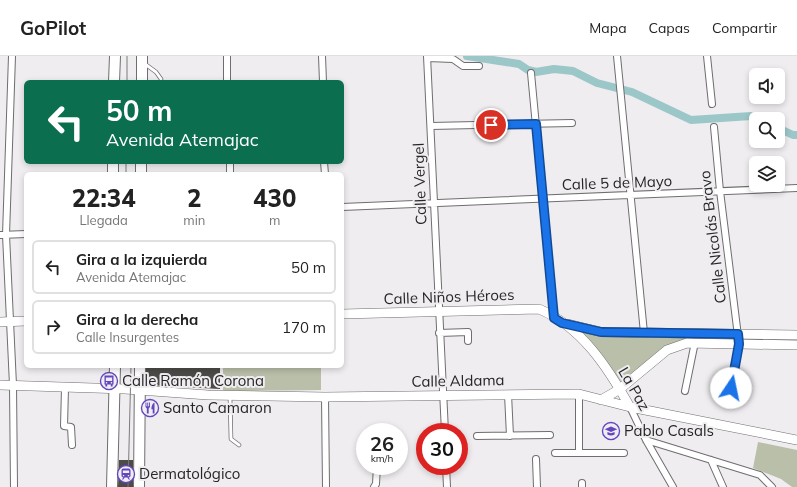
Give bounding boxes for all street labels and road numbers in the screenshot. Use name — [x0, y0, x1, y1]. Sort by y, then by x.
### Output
street label: Calle Vergel — [409, 143, 430, 225]
street label: Calle Nicolás Bravo — [695, 170, 730, 305]
street label: Calle 5 de Mayo — [561, 171, 672, 194]
street label: Calle Niños Héroes — [383, 285, 515, 308]
street label: La Paz — [614, 364, 655, 414]
street label: Calle Aldama — [411, 370, 505, 391]

